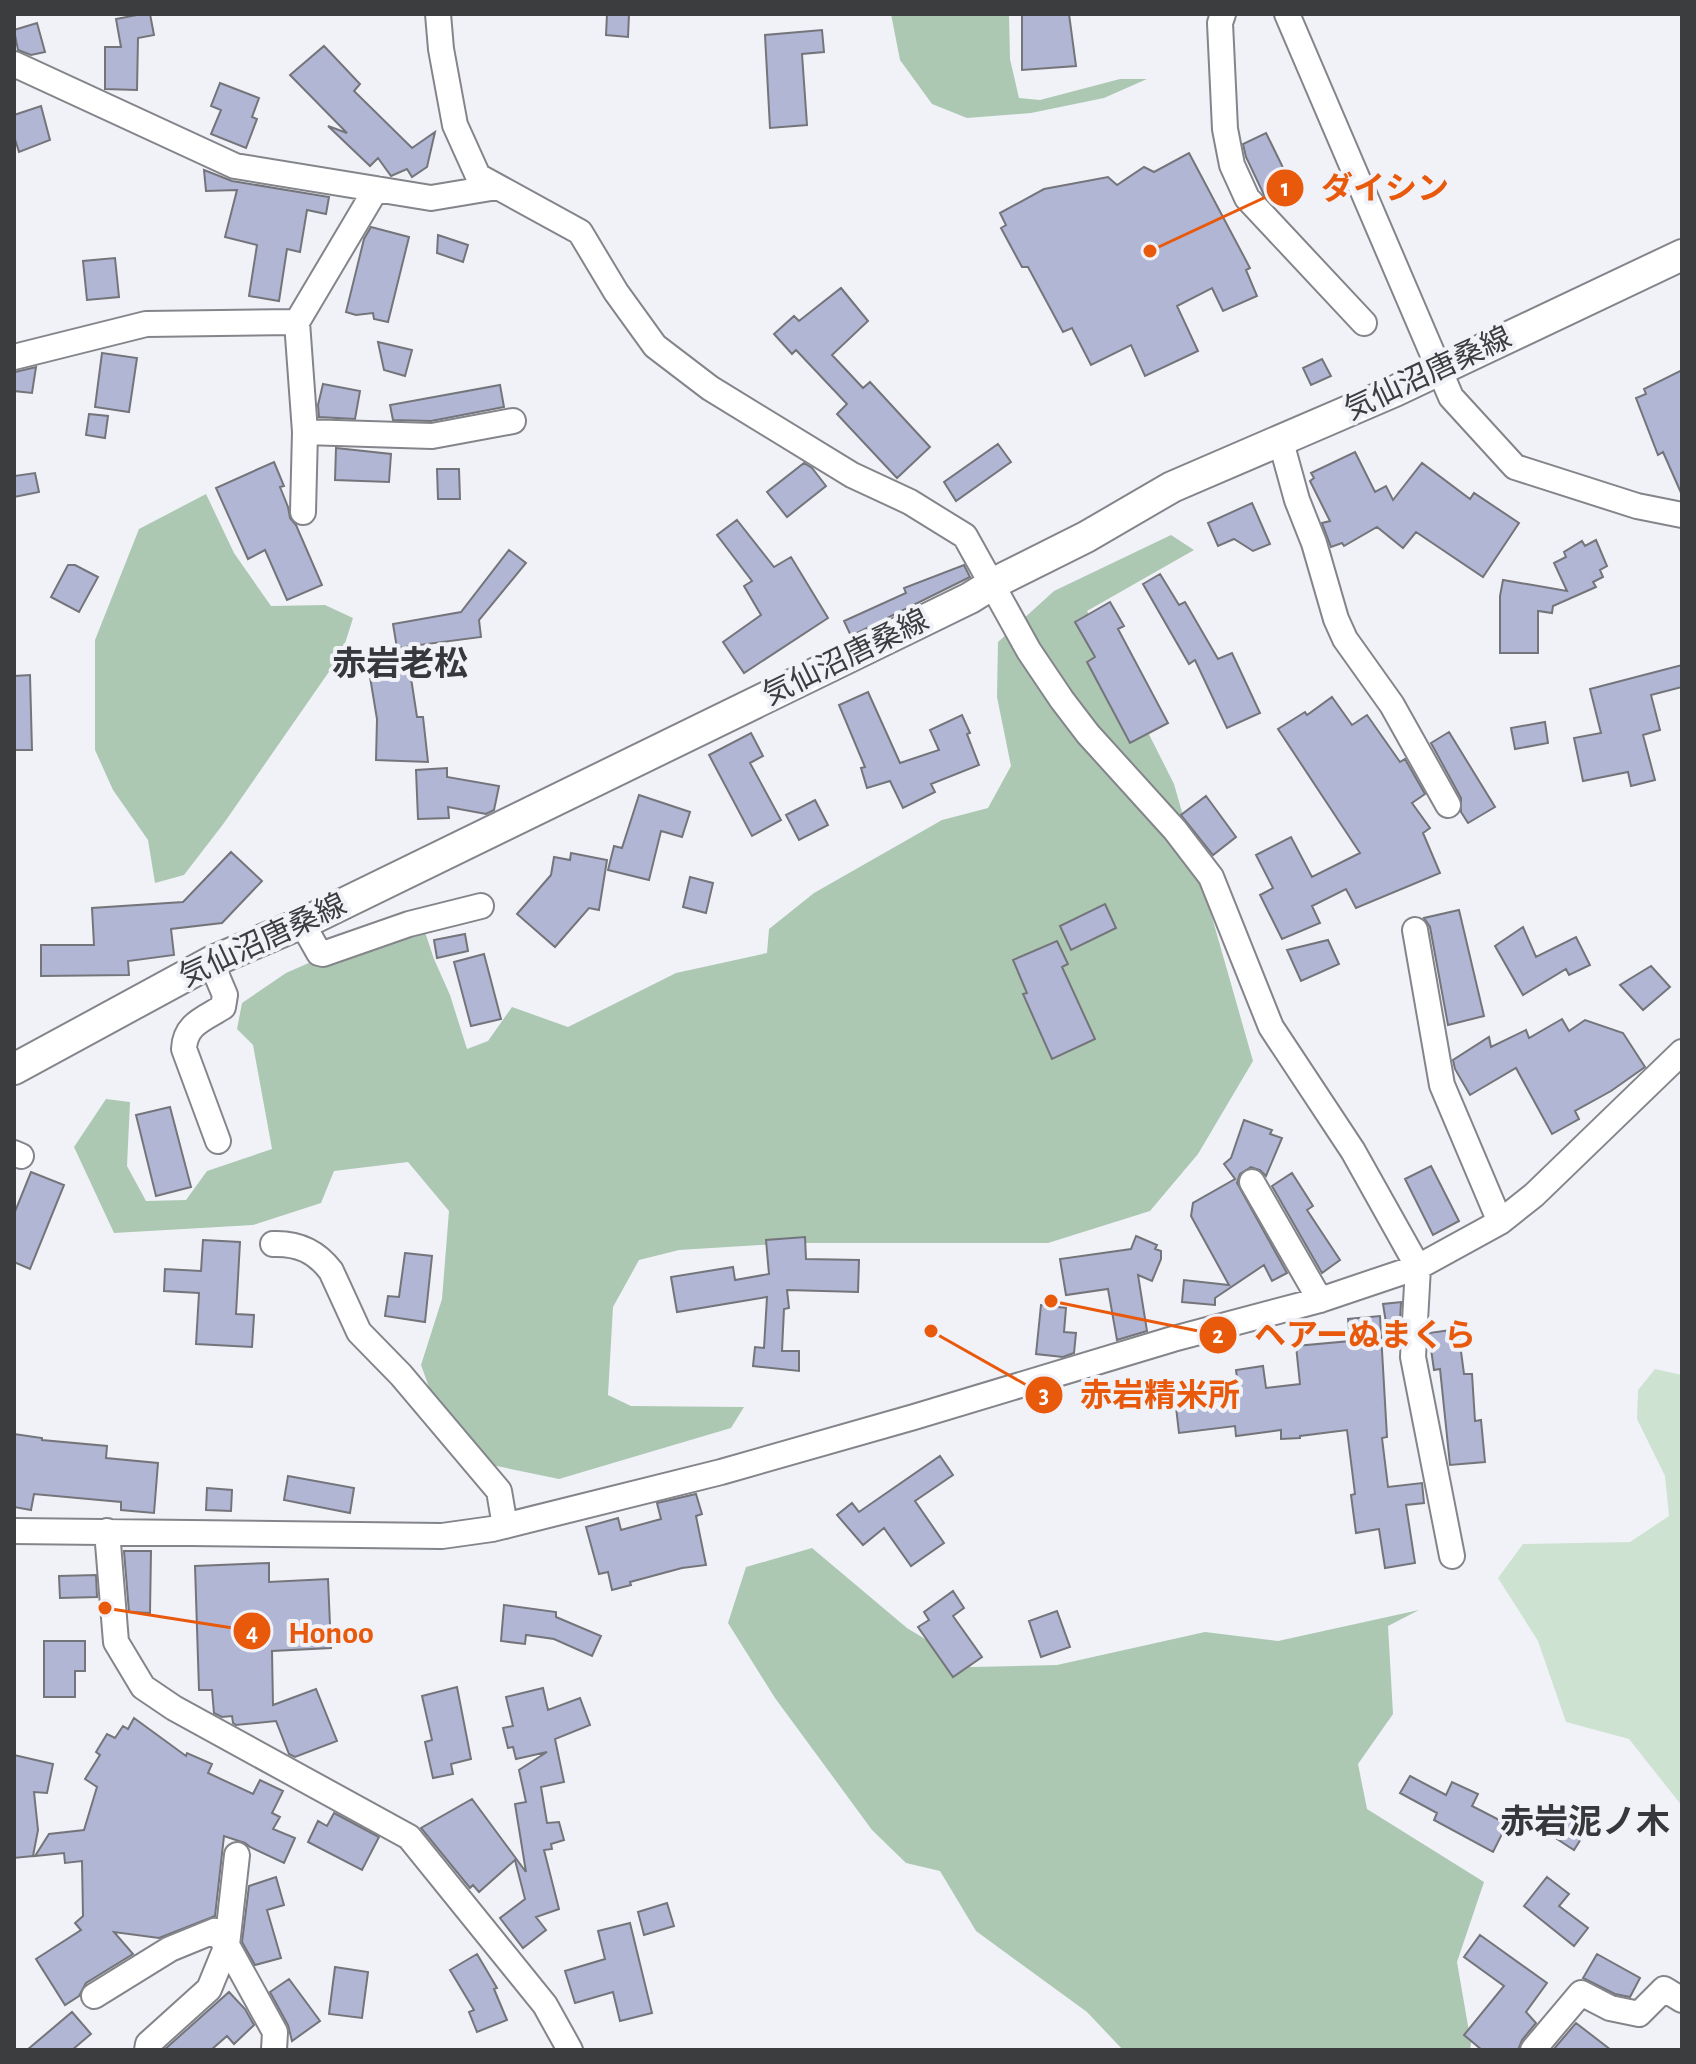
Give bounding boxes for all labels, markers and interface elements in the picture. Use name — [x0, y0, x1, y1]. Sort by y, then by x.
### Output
callout: ダイシン — [1265, 160, 1465, 216]
text: ダイシン — [1321, 171, 1449, 205]
text: 1 — [1281, 177, 1289, 201]
street label: 気仙沼唐桑線 — [1339, 321, 1516, 426]
street label: 気仙沼唐桑線 — [758, 603, 933, 711]
district label: 赤岩老松 — [332, 646, 468, 682]
street label: 気仙沼唐桑線 — [174, 888, 351, 993]
callout: ヘアーぬまくら — [1198, 1307, 1492, 1363]
text: ヘアーぬまくら — [1254, 1319, 1476, 1352]
text: 2 — [1212, 1324, 1224, 1348]
callout: 赤岩精米所 — [1024, 1367, 1256, 1423]
text: 赤岩精米所 — [1080, 1378, 1240, 1412]
text: 3 — [1039, 1384, 1049, 1408]
callout: Honoo — [232, 1603, 390, 1659]
text: Honoo — [288, 1617, 374, 1649]
text: 4 — [246, 1621, 258, 1645]
district label: 赤岩泥ノ木 — [1500, 1804, 1670, 1840]

